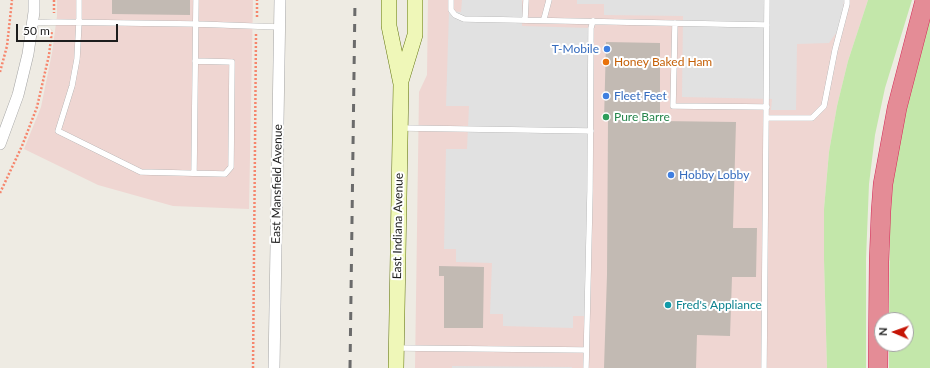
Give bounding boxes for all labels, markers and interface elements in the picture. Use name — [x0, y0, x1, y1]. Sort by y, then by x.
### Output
scale bar — [18, 16, 120, 42]
text: 50 m — [23, 23, 50, 38]
place label: T-Mobile — [552, 42, 599, 56]
marker: T-Mobile — [602, 44, 612, 54]
place label: Honey Baked Ham — [614, 55, 712, 69]
marker: Honey Baked Ham — [601, 57, 611, 67]
place label: Fleet Feet — [614, 89, 667, 103]
marker: Fleet Feet — [601, 91, 611, 101]
place label: Pure Barre — [614, 110, 670, 124]
marker: Pure Barre — [601, 112, 611, 122]
street label: East Mansfield Avenue — [269, 124, 285, 244]
place label: Hobby Lobby — [679, 168, 749, 182]
marker: Hobby Lobby — [666, 170, 676, 180]
street label: East Indiana Avenue — [390, 173, 406, 279]
place label: Fred's Appliance — [676, 298, 762, 312]
marker: Fred's Appliance — [663, 300, 673, 310]
north arrow — [874, 312, 914, 352]
text: N — [876, 327, 889, 336]

